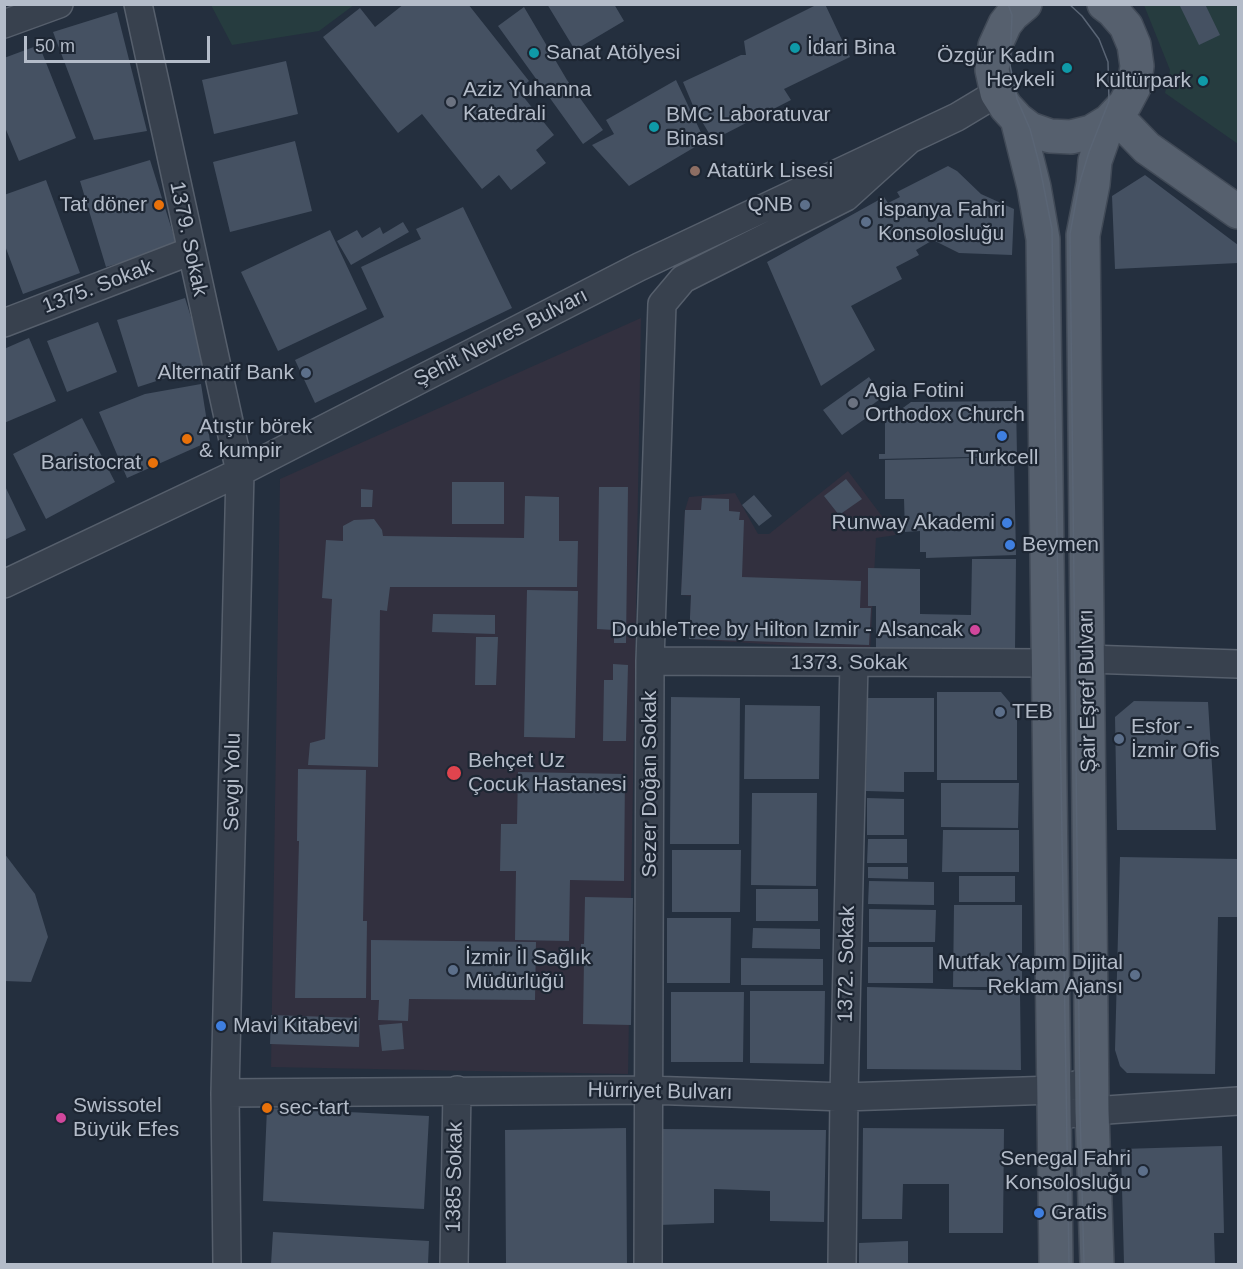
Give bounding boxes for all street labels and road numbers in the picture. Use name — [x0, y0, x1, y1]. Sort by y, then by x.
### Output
street label: 1379. Sokak — [164, 179, 212, 299]
street label: 1375. Sokak — [39, 254, 157, 320]
street label: Şehit Nevres Bulvarı — [410, 283, 592, 393]
street label: Şair Eşref Bulvarı — [1074, 609, 1102, 773]
street label: 1373. Sokak — [791, 650, 907, 676]
street label: Sezer Doğan Sokak — [637, 691, 663, 877]
street label: Sevgi Yolu — [220, 733, 246, 831]
street label: 1372. Sokak — [833, 905, 861, 1023]
street label: Hürriyet Bulvarı — [587, 1078, 733, 1106]
street label: 1385 Sokak — [441, 1121, 469, 1233]

